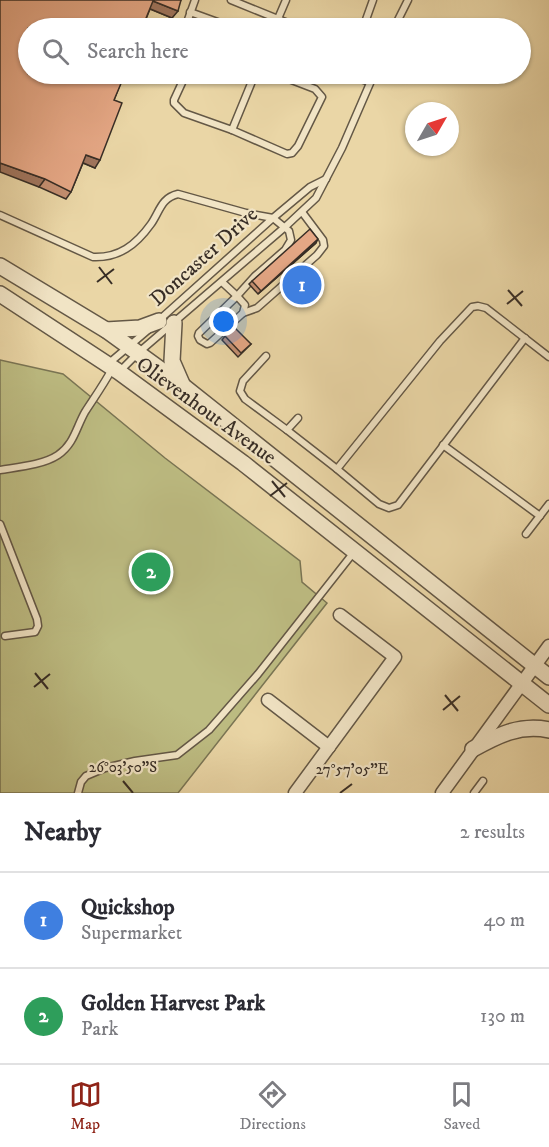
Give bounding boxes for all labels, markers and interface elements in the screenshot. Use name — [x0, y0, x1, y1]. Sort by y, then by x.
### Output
search box — [18, 18, 531, 84]
icon: search — [39, 35, 72, 68]
text: Search here — [87, 38, 189, 65]
north arrow — [405, 102, 459, 156]
street label: Doncaster Drive — [145, 202, 264, 312]
pin: 1 — [282, 262, 322, 308]
your location — [209, 307, 238, 336]
street label: Olievenhout Avenue — [131, 351, 281, 471]
pin: 2 — [132, 550, 170, 594]
text: 26°03'50"S — [89, 758, 157, 777]
text: 27°57'05"E — [316, 760, 389, 779]
text: Nearby — [24, 816, 101, 849]
text: 2 results — [460, 820, 525, 845]
text: Quickshop — [81, 894, 175, 921]
text: 1 — [40, 908, 47, 933]
text: 40 m — [483, 908, 525, 933]
text: Supermarket — [81, 921, 182, 946]
text: Golden Harvest Park — [81, 990, 265, 1017]
text: 2 — [39, 1004, 48, 1029]
text: 130 m — [480, 1004, 525, 1029]
text: Park — [81, 1017, 118, 1042]
tab: Map — [69, 1078, 102, 1134]
tab: Directions — [239, 1078, 306, 1134]
tab: Saved — [443, 1078, 480, 1134]

